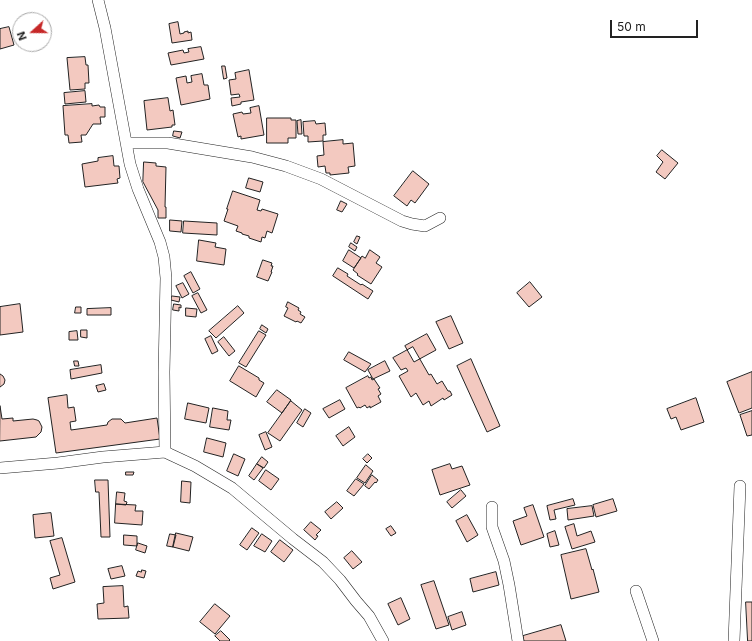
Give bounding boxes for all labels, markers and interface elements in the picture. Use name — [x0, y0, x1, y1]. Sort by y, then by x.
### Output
north arrow — [12, 12, 52, 52]
scale bar — [612, 12, 700, 38]
text: 50 m — [617, 19, 646, 34]
text: N — [14, 30, 30, 42]

